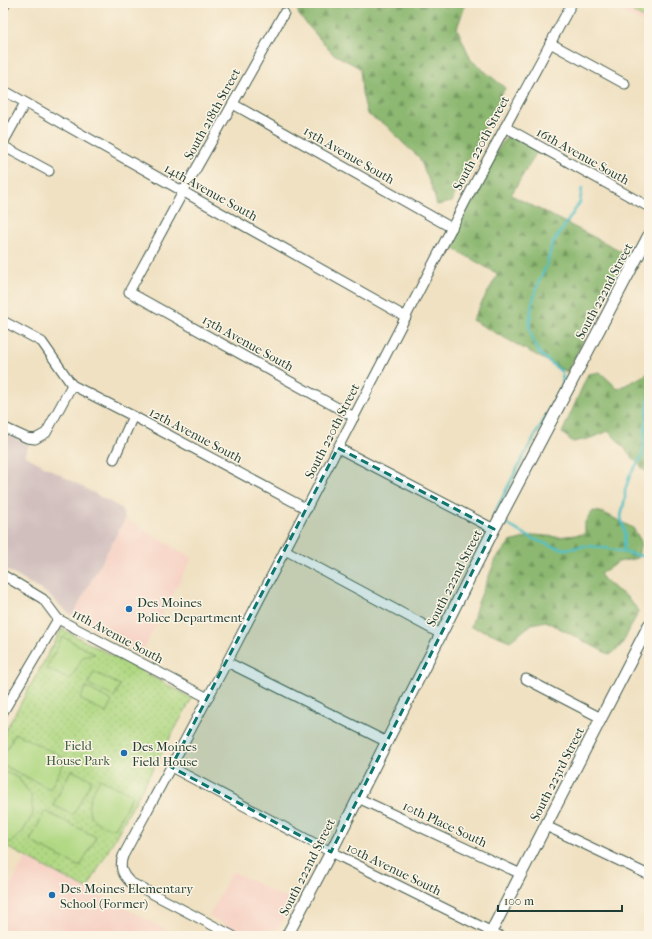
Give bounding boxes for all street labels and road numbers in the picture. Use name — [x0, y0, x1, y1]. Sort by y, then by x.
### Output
street label: South 218th Street — [181, 65, 243, 162]
street label: South 220th Street — [450, 93, 512, 193]
street label: 15th Avenue South — [301, 123, 398, 187]
street label: 16th Avenue South — [534, 124, 633, 188]
street label: 14th Avenue South — [162, 160, 261, 224]
street label: South 222nd Street — [572, 240, 636, 342]
street label: 13th Avenue South — [200, 312, 297, 375]
street label: South 220th Street — [302, 381, 363, 481]
street label: 12th Avenue South — [147, 404, 246, 466]
street label: South 222nd Street — [423, 527, 485, 629]
street label: 11th Avenue South — [70, 606, 167, 667]
street label: South 223rd Street — [527, 724, 587, 824]
street label: 10th Place South — [400, 798, 490, 850]
street label: South 222nd Street — [276, 816, 338, 918]
street label: 10th Avenue South — [344, 840, 444, 899]

